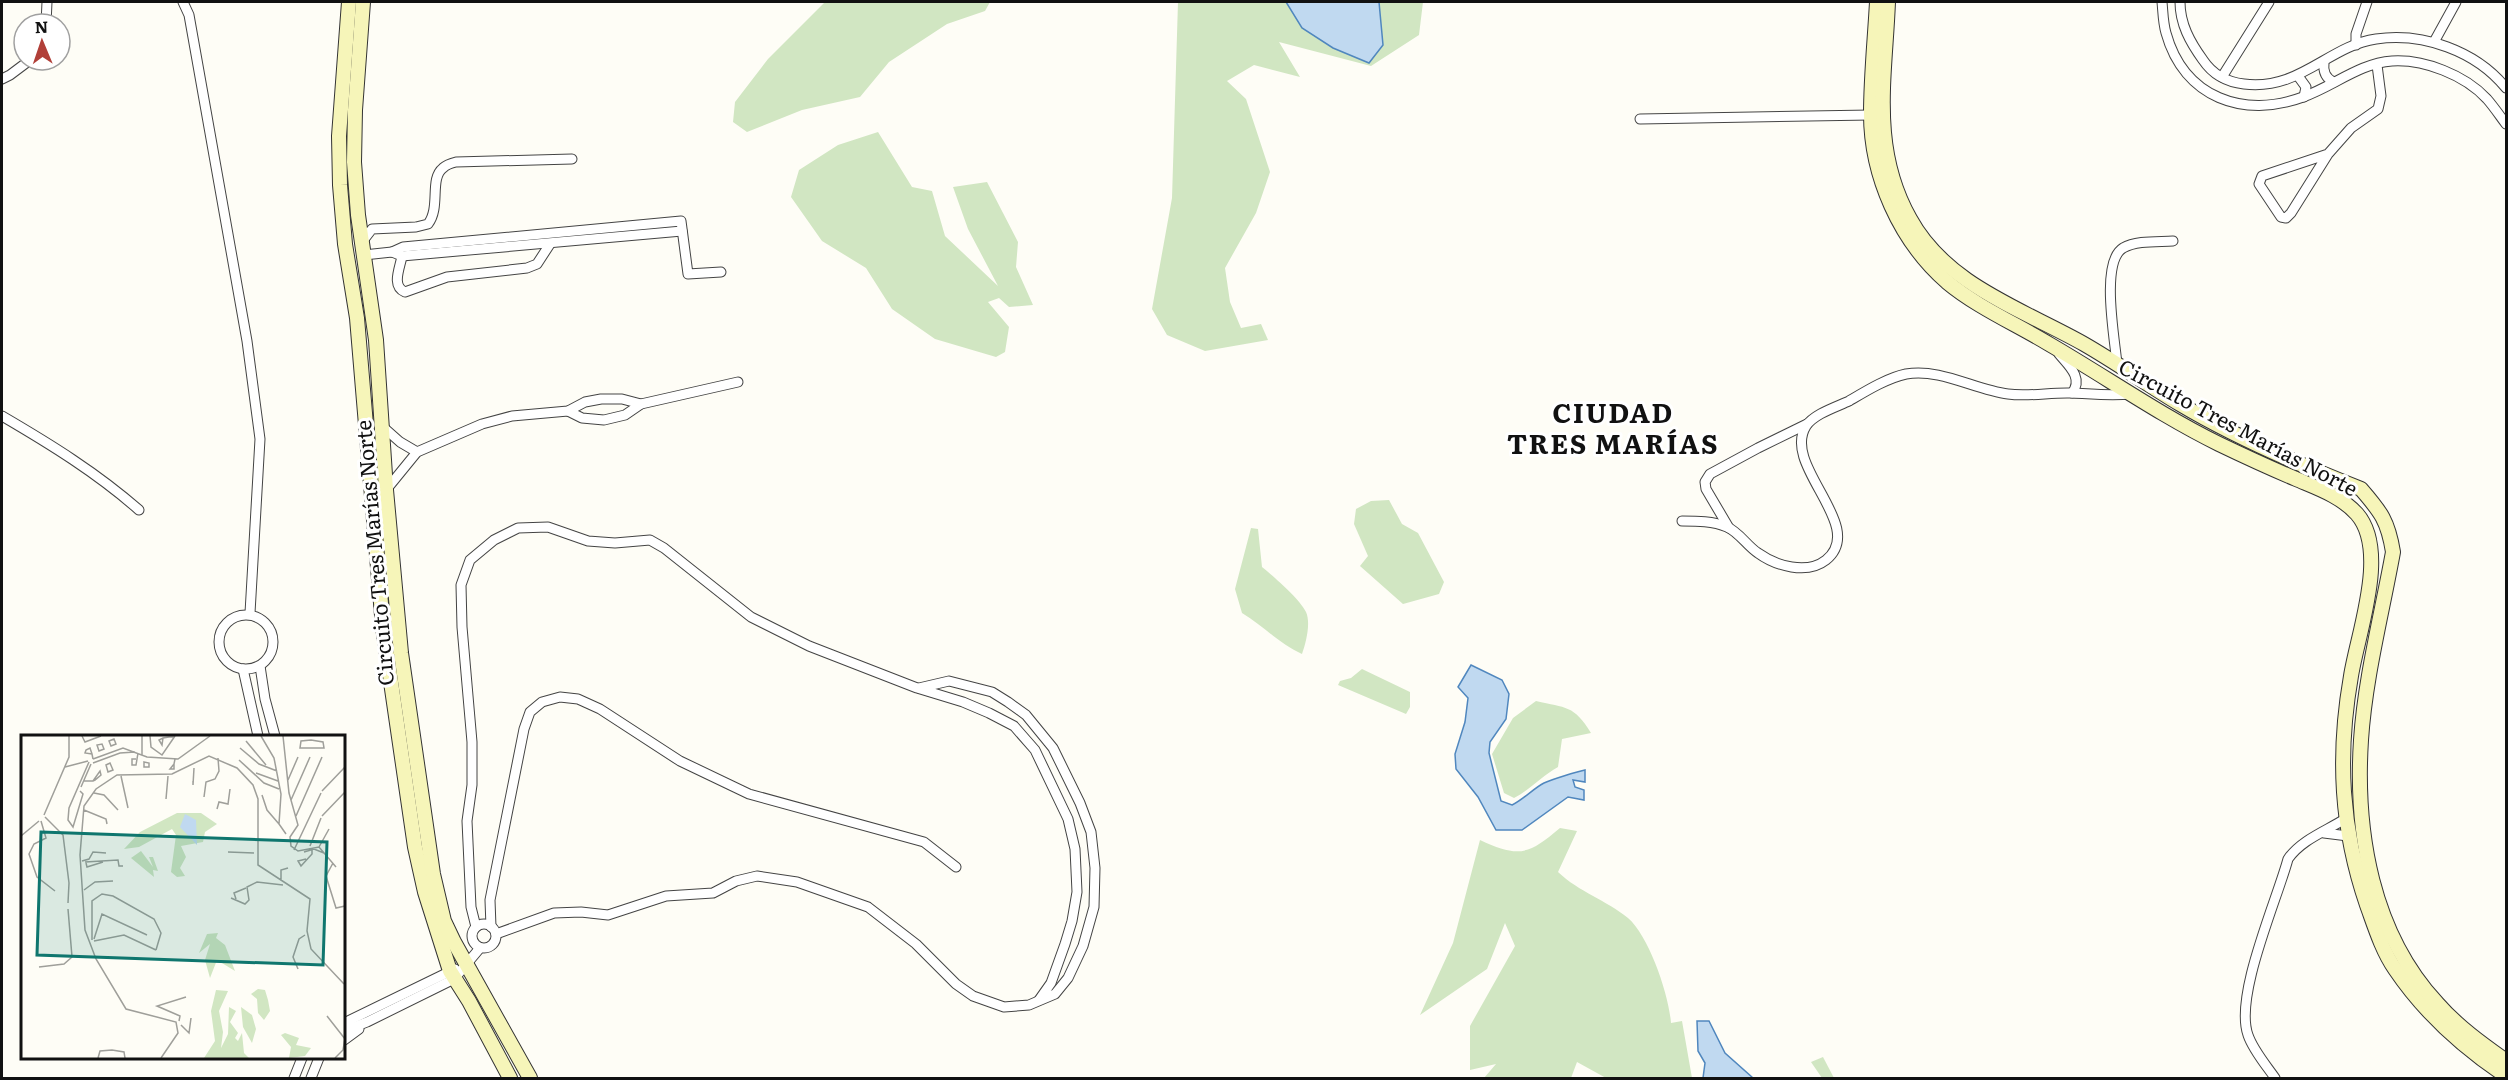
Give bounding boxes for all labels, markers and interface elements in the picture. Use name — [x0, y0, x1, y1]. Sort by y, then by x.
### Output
north arrow — [12, 12, 72, 72]
text: N — [34, 14, 49, 38]
street label: Circuito Tres Marías Norte — [2114, 350, 2364, 502]
district label: CIUDAD TRES MARÍAS — [1507, 391, 1719, 462]
street label: Circuito Tres Marías Norte — [346, 419, 400, 687]
inset map — [21, 735, 345, 1059]

